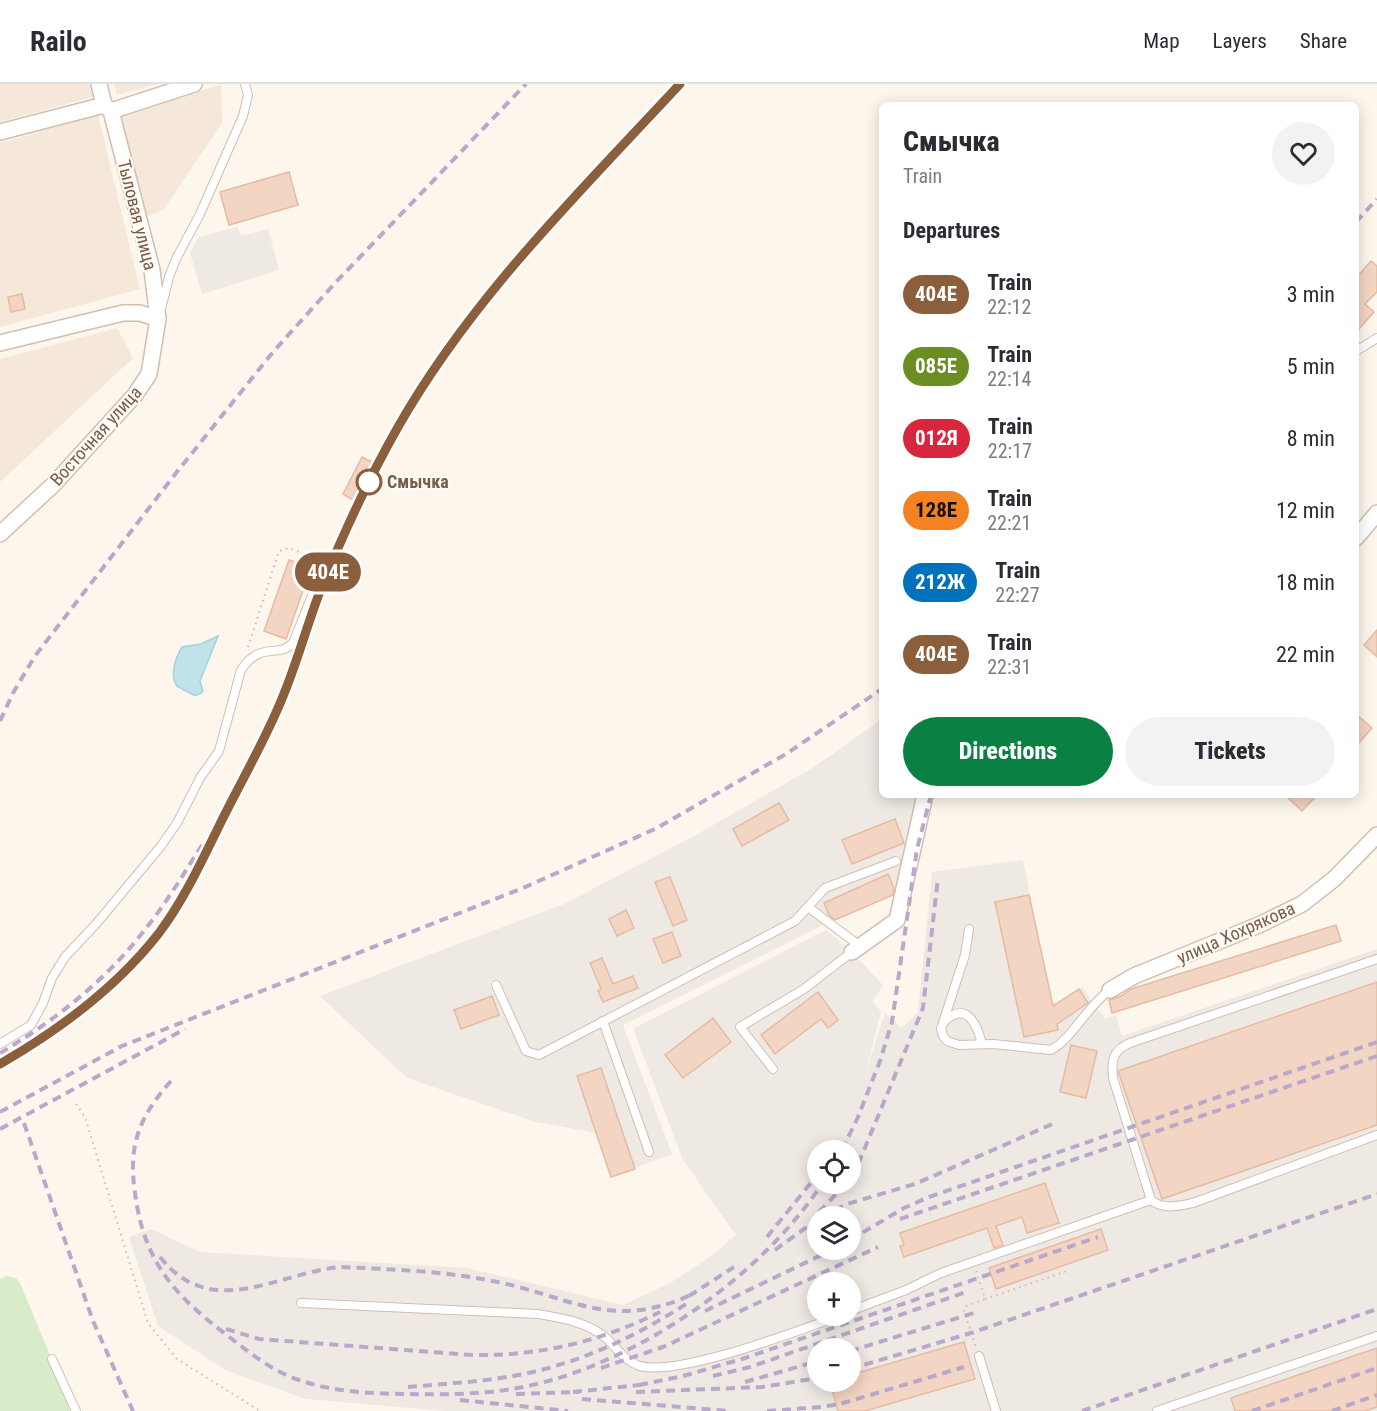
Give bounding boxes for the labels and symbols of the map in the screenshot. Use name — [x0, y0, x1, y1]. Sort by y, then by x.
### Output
street label: Тыловая улица — [114, 158, 161, 272]
street label: Восточная улица — [46, 382, 146, 490]
marker: Смычка — [356, 469, 382, 495]
place label: Смычка — [387, 471, 449, 492]
line badge: 404Е — [286, 552, 370, 592]
street label: улица Хохрякова — [1174, 897, 1298, 968]

